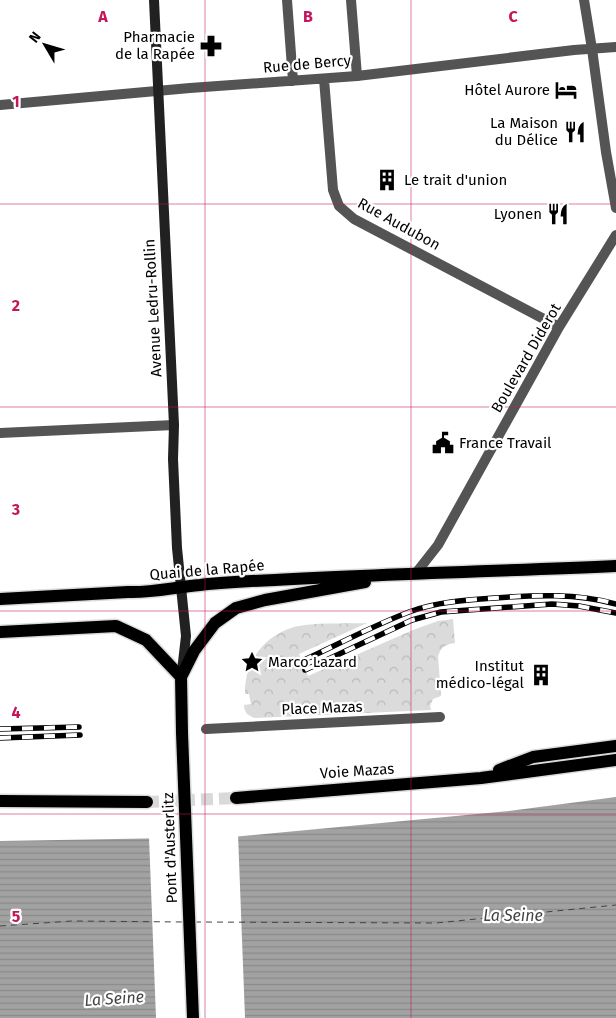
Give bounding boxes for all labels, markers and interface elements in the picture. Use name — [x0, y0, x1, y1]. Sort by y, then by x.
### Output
text: A — [97, 7, 108, 26]
text: B — [303, 7, 313, 26]
text: C — [508, 7, 518, 26]
north arrow — [20, 20, 70, 70]
text: N — [26, 28, 45, 46]
place label: Pharmacie de la Rapée — [115, 28, 195, 63]
pharmacy icon: Pharmacie de la Rapée — [198, 33, 224, 59]
street label: Rue de Bercy — [262, 51, 352, 77]
hotel icon: Hôtel Aurore — [553, 77, 579, 103]
place label: Hôtel Aurore — [464, 81, 550, 99]
text: 1 — [12, 92, 20, 111]
place label: La Maison du Délice — [490, 114, 558, 149]
restaurant icon: La Maison du Délice — [562, 119, 588, 145]
building icon: Le trait d'union — [374, 167, 400, 193]
place label: Le trait d'union — [404, 171, 507, 189]
street label: Rue Audubon — [355, 194, 443, 254]
restaurant icon: Lyonen — [545, 201, 571, 227]
place label: Lyonen — [494, 205, 542, 223]
street label: Avenue Ledru-Rollin — [140, 239, 166, 377]
text: 2 — [12, 296, 20, 315]
street label: Boulevard Diderot — [487, 300, 565, 416]
public building icon: France Travail — [430, 430, 456, 456]
place label: France Travail — [459, 434, 552, 452]
text: 3 — [11, 500, 20, 519]
street label: Quai de la Rapée — [149, 556, 265, 584]
place icon: Marco Lazard — [239, 649, 265, 675]
place label: Marco Lazard — [268, 653, 357, 671]
place label: Institut médico-légal — [436, 657, 525, 692]
building icon: Institut médico-légal — [528, 662, 554, 688]
street label: Place Mazas — [281, 698, 363, 718]
text: 4 — [11, 703, 21, 722]
street label: Voie Mazas — [319, 759, 395, 783]
street label: Pont d'Austerlitz — [159, 792, 181, 904]
water label: La Seine — [483, 906, 543, 925]
text: 5 — [12, 907, 21, 926]
water label: La Seine — [84, 987, 144, 1010]

